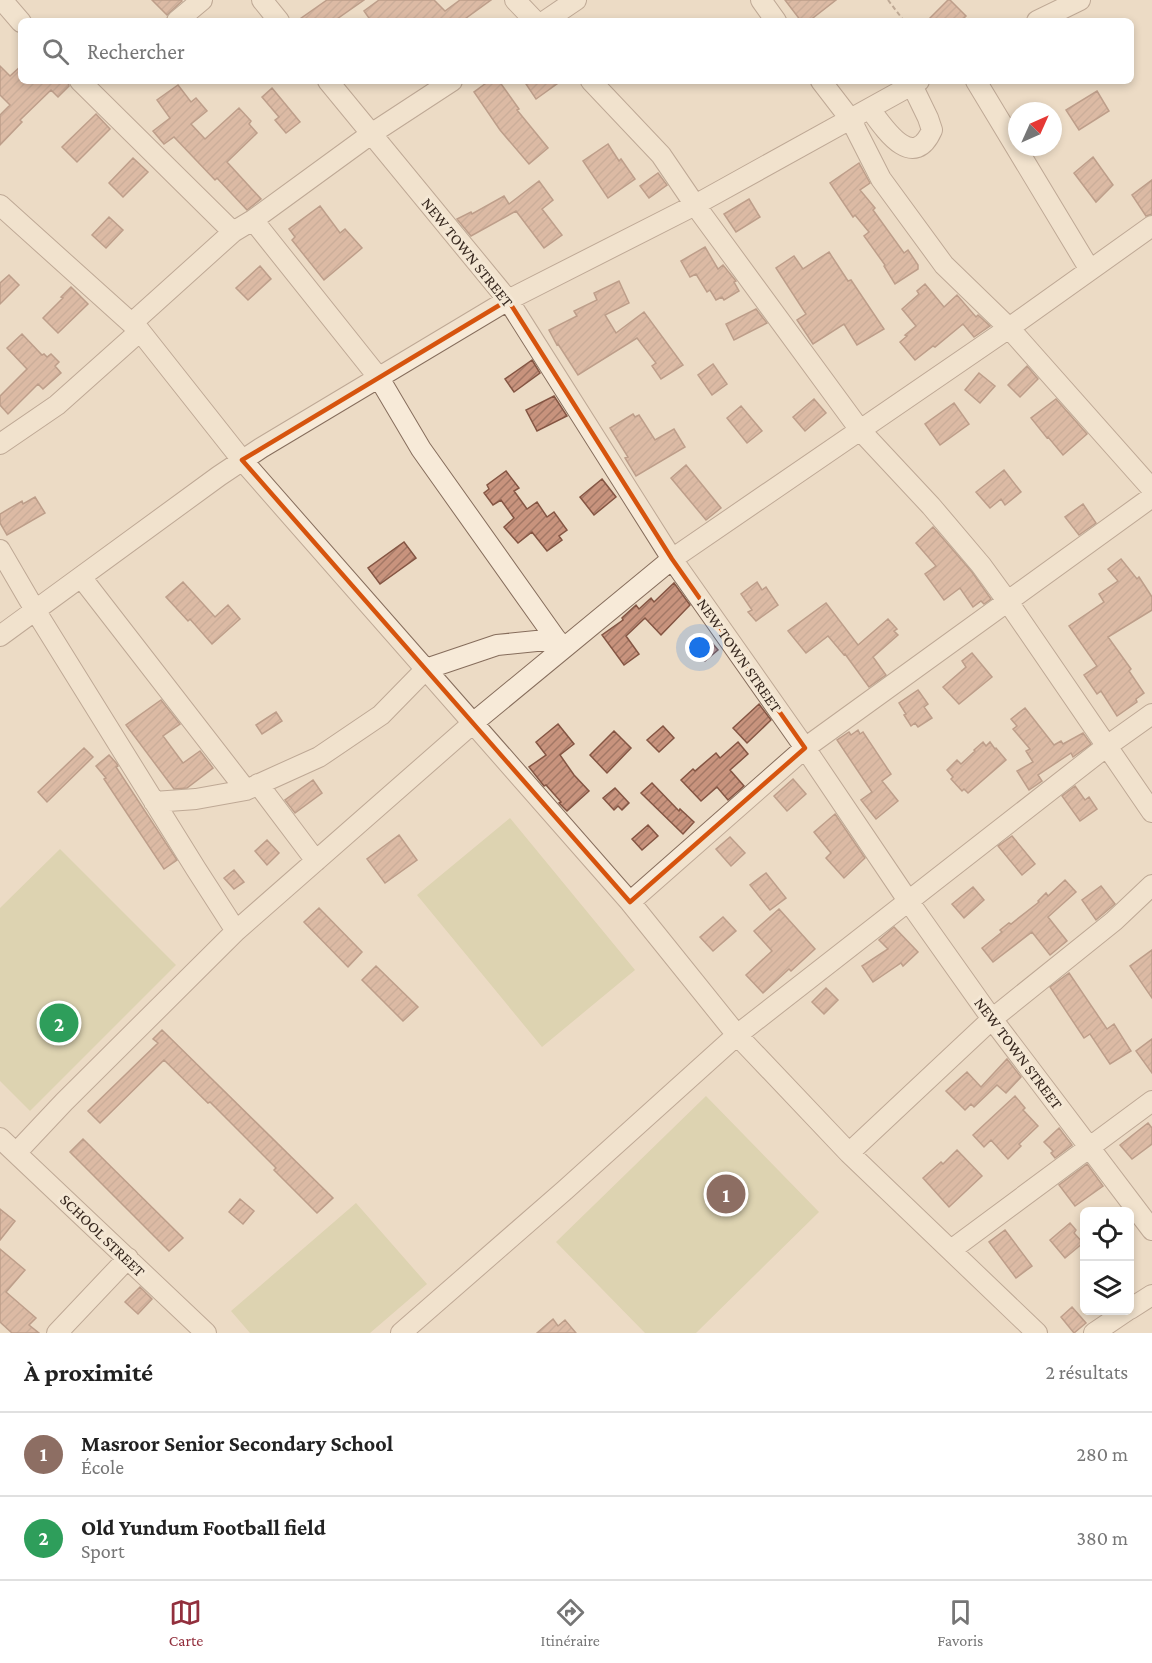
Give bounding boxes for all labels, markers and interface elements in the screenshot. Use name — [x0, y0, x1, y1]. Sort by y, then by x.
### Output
search box — [18, 18, 1134, 84]
icon: search — [39, 35, 72, 68]
text: Rechercher — [87, 39, 185, 64]
north arrow — [1008, 102, 1062, 156]
street label: NEW TOWN STREET — [419, 195, 517, 310]
street label: NEW TOWN STREET — [694, 595, 785, 716]
your location — [685, 633, 714, 662]
street label: NEW TOWN STREET — [971, 994, 1066, 1113]
pin: 2 — [40, 1000, 78, 1046]
pin: 1 — [706, 1172, 746, 1216]
street label: SCHOOL STREET — [57, 1191, 149, 1280]
map controls — [1080, 1207, 1134, 1315]
button: locate — [1080, 1207, 1134, 1261]
button: layers — [1080, 1261, 1134, 1315]
text: À proximité — [24, 1358, 153, 1387]
text: 2 résultats — [1045, 1361, 1128, 1383]
text: Masroor Senior Secondary School — [81, 1431, 393, 1456]
text: 1 — [40, 1443, 47, 1465]
text: 280 m — [1077, 1443, 1128, 1465]
text: École — [81, 1456, 124, 1478]
text: Old Yundum Football field — [81, 1515, 326, 1540]
text: 2 — [38, 1527, 49, 1549]
text: 380 m — [1077, 1527, 1128, 1549]
text: Sport — [81, 1540, 125, 1562]
tab: Carte — [169, 1596, 203, 1649]
tab: Itinéraire — [541, 1596, 600, 1649]
tab: Favoris — [937, 1596, 983, 1649]

